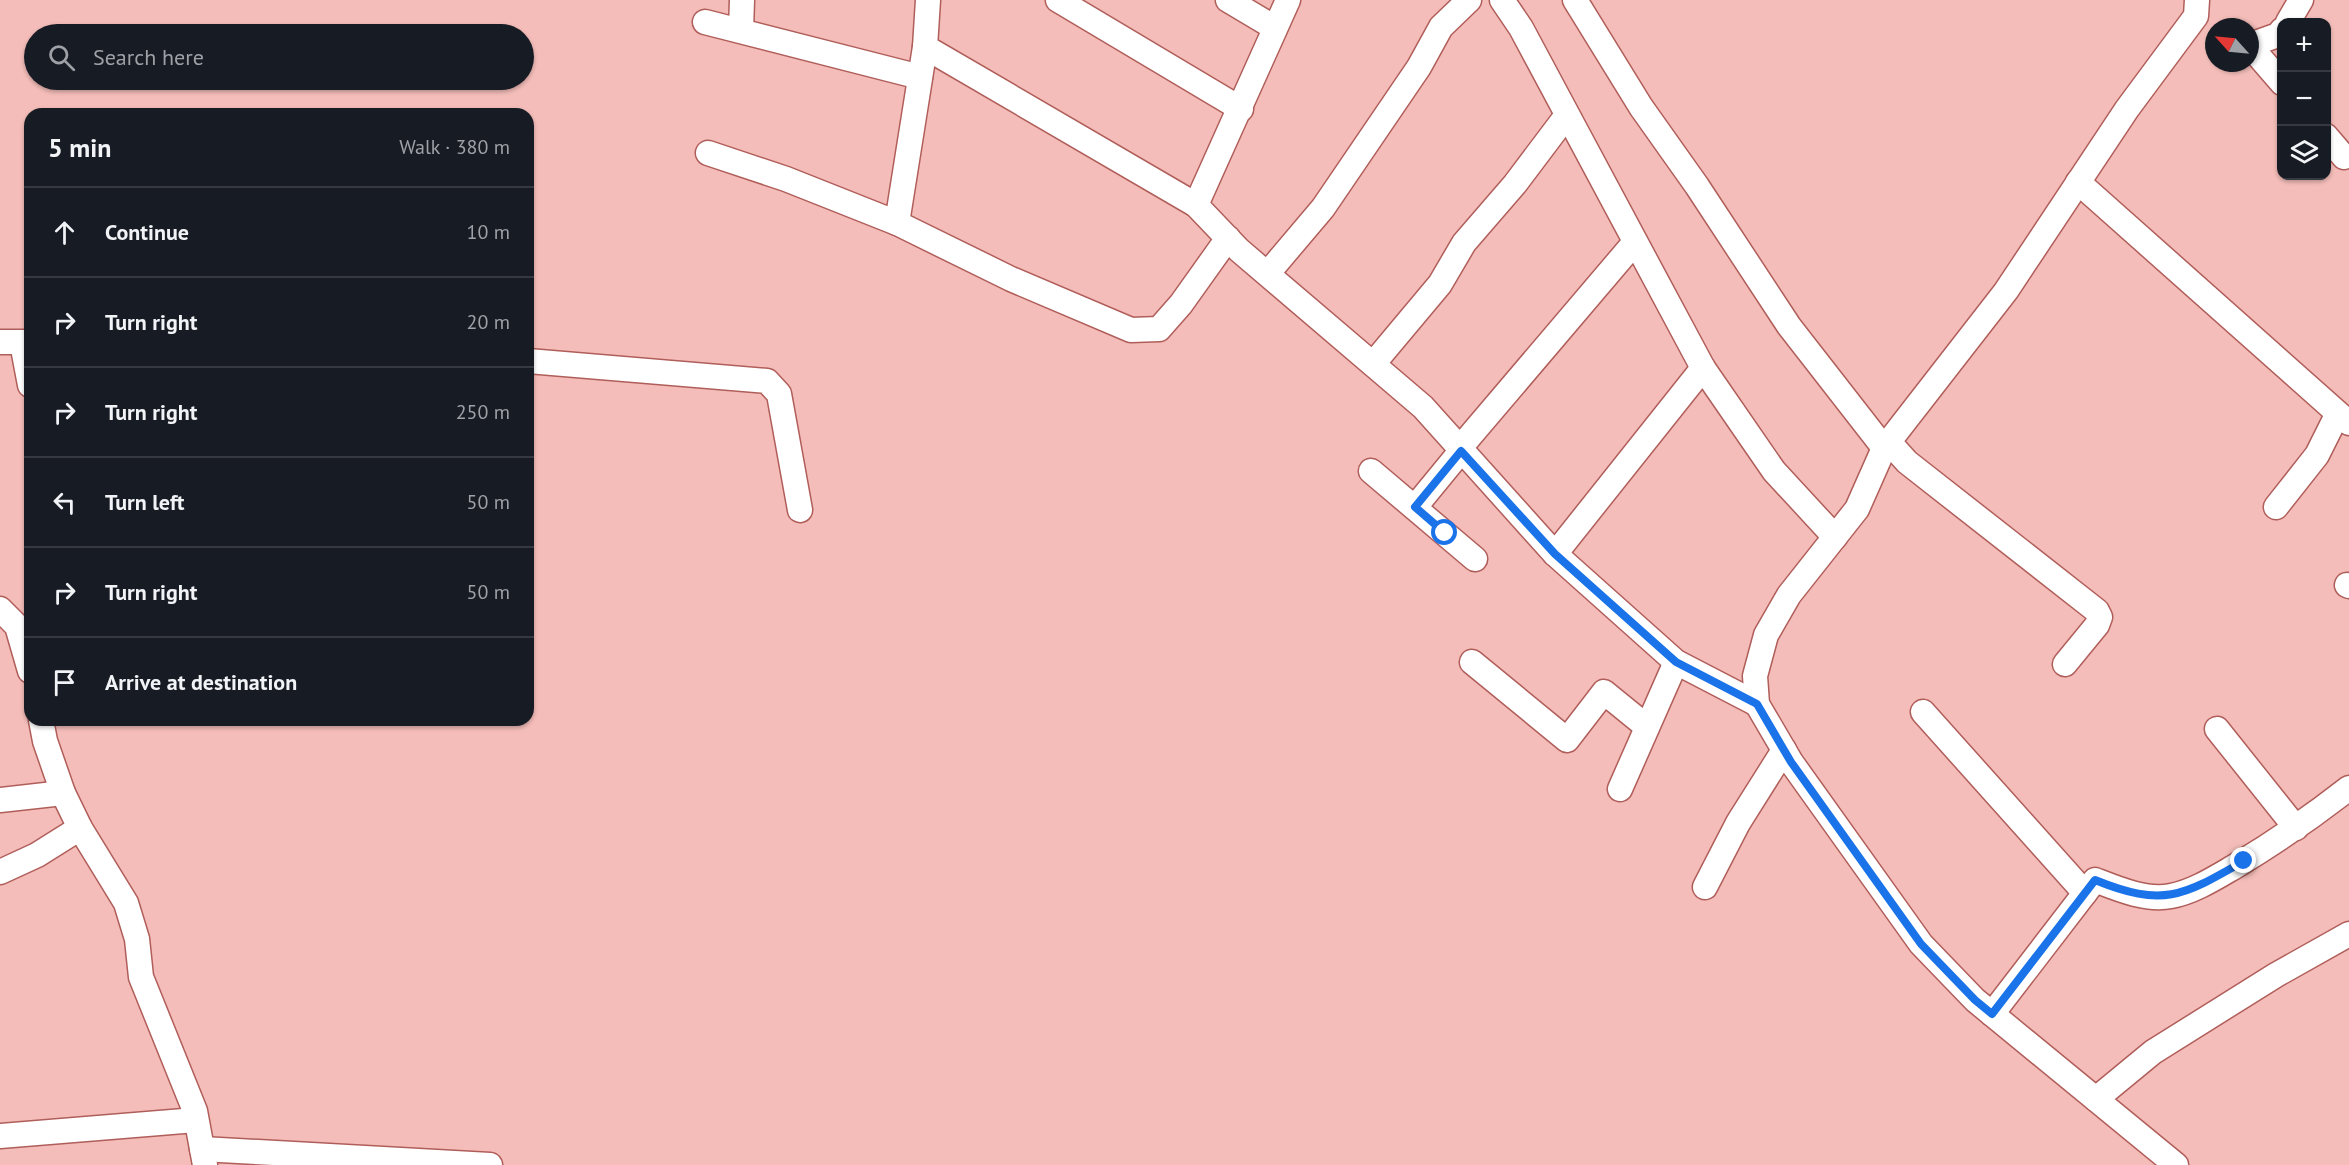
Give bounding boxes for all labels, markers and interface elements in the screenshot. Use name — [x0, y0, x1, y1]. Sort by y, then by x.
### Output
north arrow — [2205, 18, 2259, 72]
map controls — [2277, 18, 2331, 180]
button: + — [2277, 18, 2331, 72]
search box — [24, 24, 534, 90]
icon: search — [45, 41, 78, 74]
text: Search here — [93, 43, 204, 71]
button: − — [2277, 72, 2331, 126]
button: layers — [2277, 126, 2331, 180]
text: 5 min — [48, 131, 111, 164]
text: Walk · 380 m — [399, 134, 510, 160]
icon: ahead — [48, 216, 81, 249]
text: Continue — [105, 218, 189, 246]
text: 10 m — [467, 219, 510, 245]
icon: right — [48, 306, 81, 339]
text: Turn right — [105, 308, 197, 336]
text: 20 m — [467, 309, 510, 335]
icon: right — [48, 396, 81, 429]
text: Turn right — [105, 398, 197, 426]
text: 250 m — [456, 399, 510, 425]
icon: left — [48, 486, 81, 519]
text: Turn left — [105, 488, 185, 516]
text: 50 m — [467, 489, 510, 515]
route start — [1431, 519, 1457, 545]
icon: right — [48, 576, 81, 609]
text: Turn right — [105, 578, 197, 606]
text: 50 m — [467, 579, 510, 605]
icon: arrive — [48, 666, 81, 699]
text: Arrive at destination — [105, 668, 297, 696]
route end — [2230, 847, 2256, 873]

